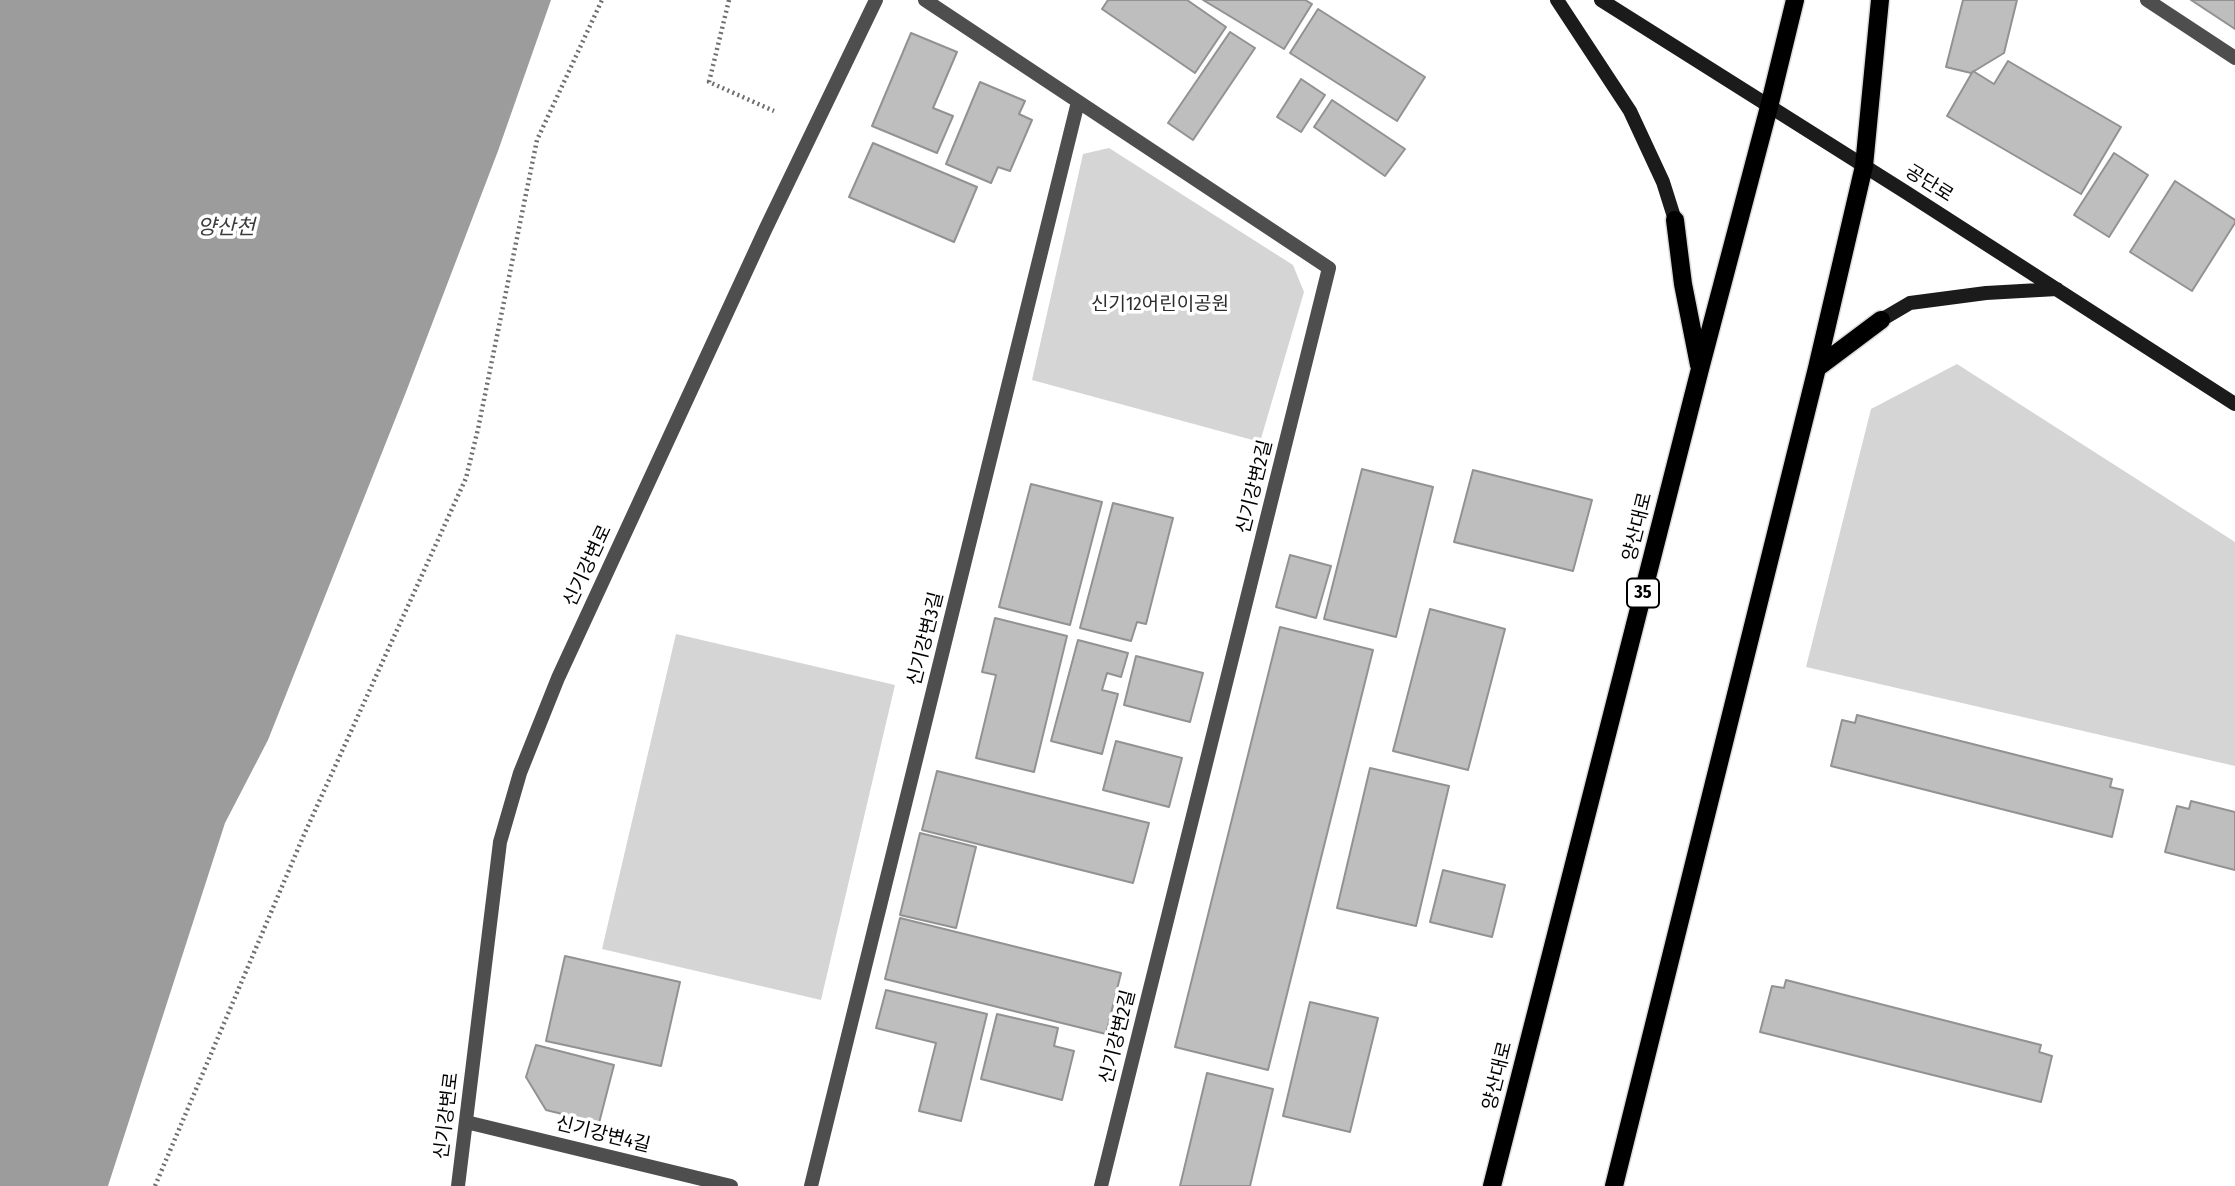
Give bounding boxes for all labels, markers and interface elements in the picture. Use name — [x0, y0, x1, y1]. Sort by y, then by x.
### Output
street label: 공단로 — [1901, 160, 1957, 208]
water label: 양산천 — [197, 215, 255, 241]
park label: 신기12어린이공원 — [1091, 294, 1229, 316]
street label: 신기강변2길 — [1232, 438, 1278, 536]
street label: 양산대로 — [1618, 490, 1658, 564]
street label: 신기강변로 — [559, 522, 617, 610]
road number: 35 — [1627, 578, 1659, 608]
street label: 신기강변3길 — [903, 590, 949, 688]
street label: 신기강변2길 — [1095, 988, 1141, 1086]
street label: 양산대로 — [1478, 1039, 1518, 1113]
street label: 신기강변로 — [430, 1071, 464, 1161]
street label: 신기강변4길 — [553, 1112, 653, 1158]

